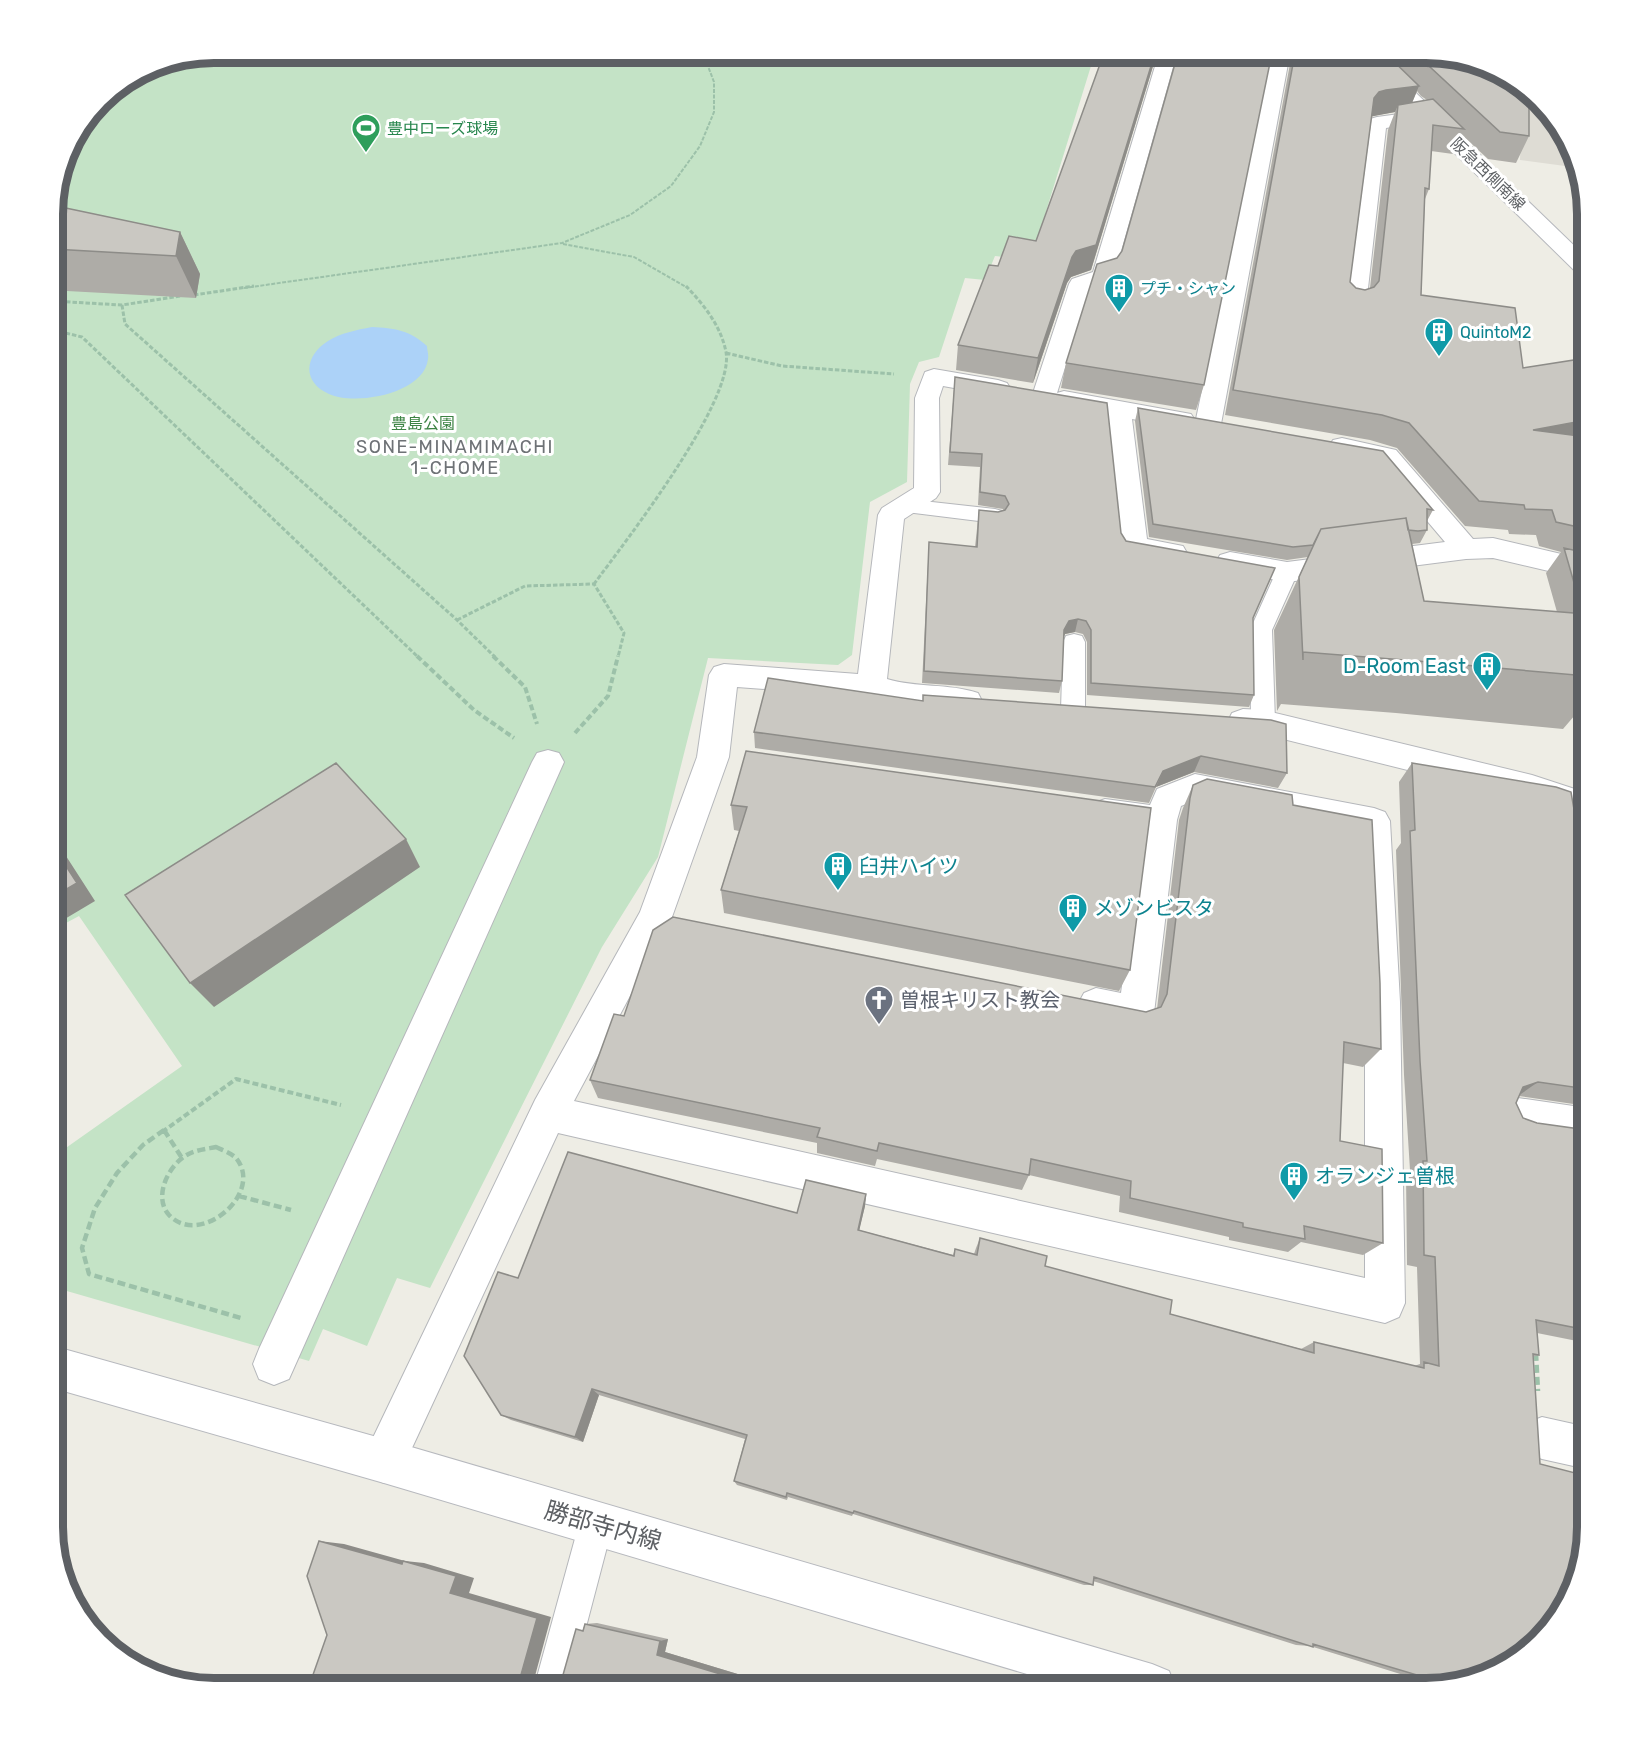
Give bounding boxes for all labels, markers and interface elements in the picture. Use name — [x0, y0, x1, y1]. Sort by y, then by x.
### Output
sports icon: 豊中ローズ球場 — [350, 112, 382, 154]
place label: 豊中ローズ球場 — [387, 119, 498, 138]
street label: 阪急西側南線 — [1447, 134, 1529, 214]
building icon: プチ・シャン — [1103, 272, 1135, 314]
place label: プチ・シャン — [1140, 279, 1236, 298]
building icon: QuintoM2 — [1423, 316, 1455, 358]
place label: QuintoM2 — [1460, 323, 1531, 342]
park label: 豊島公園 — [391, 414, 455, 433]
district label: SONE-MINAMIMACHI 1-CHOME — [356, 436, 554, 479]
building icon: D-Room East — [1471, 650, 1503, 692]
place label: D-Room East — [1343, 654, 1466, 678]
building icon: 臼井ハイツ — [822, 850, 854, 892]
place label: 臼井ハイツ — [859, 854, 959, 878]
building icon: メゾンビスタ — [1057, 892, 1089, 934]
place label: メゾンビスタ — [1094, 896, 1214, 920]
church icon: 曽根キリスト教会 — [863, 984, 895, 1026]
place label: 曽根キリスト教会 — [900, 988, 1060, 1012]
building icon: オランジェ曽根 — [1278, 1160, 1310, 1202]
place label: オランジェ曽根 — [1315, 1164, 1455, 1188]
street label: 勝部寺内線 — [541, 1496, 665, 1556]

